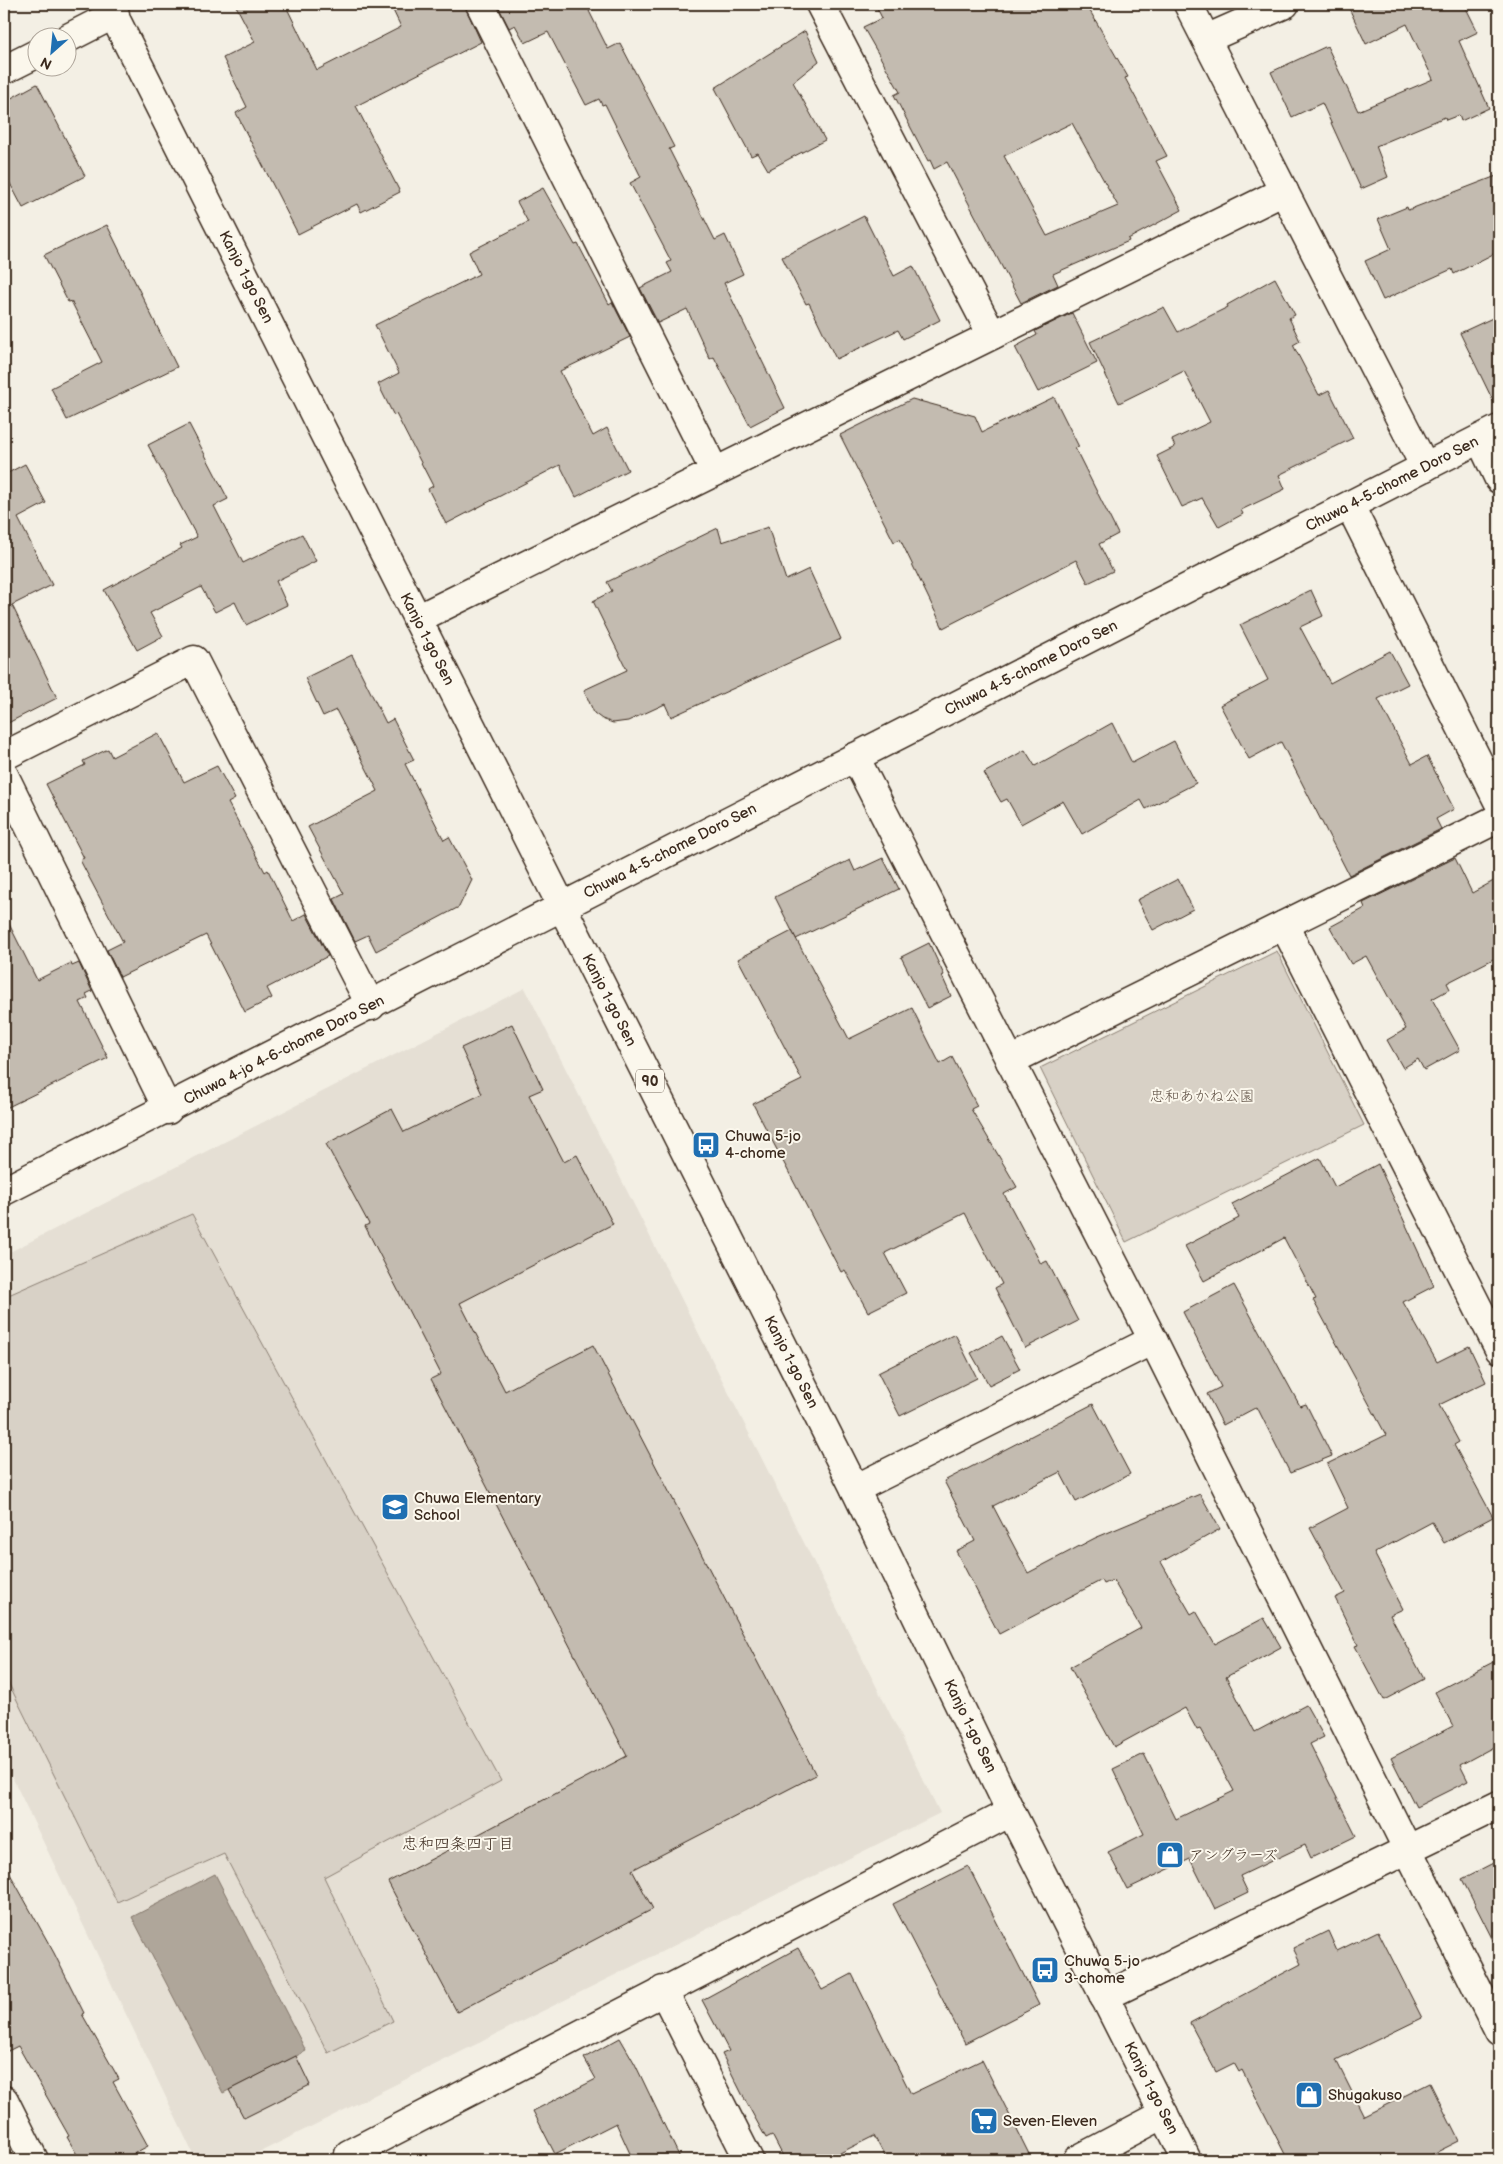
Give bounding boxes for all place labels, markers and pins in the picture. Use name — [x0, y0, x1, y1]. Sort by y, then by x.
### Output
place label: Chuwa 5-jo 4-chome — [725, 1127, 801, 1163]
bus stop icon: Chuwa 5-jo 4-chome — [691, 1130, 721, 1160]
place label: Chuwa Elementary School — [414, 1489, 541, 1525]
school or university icon: Chuwa Elementary School — [380, 1492, 410, 1522]
shop icon: アングラーズ — [1155, 1840, 1185, 1870]
place label: アングラーズ — [1189, 1846, 1278, 1865]
place label: Chuwa 5-jo 3-chome — [1064, 1952, 1140, 1988]
bus stop icon: Chuwa 5-jo 3-chome — [1030, 1955, 1060, 1985]
shop icon: Shugakuso — [1294, 2080, 1324, 2110]
place label: Shugakuso — [1328, 2086, 1402, 2105]
supermarket icon: Seven-Eleven — [969, 2106, 999, 2136]
place label: Seven-Eleven — [1003, 2112, 1097, 2131]

